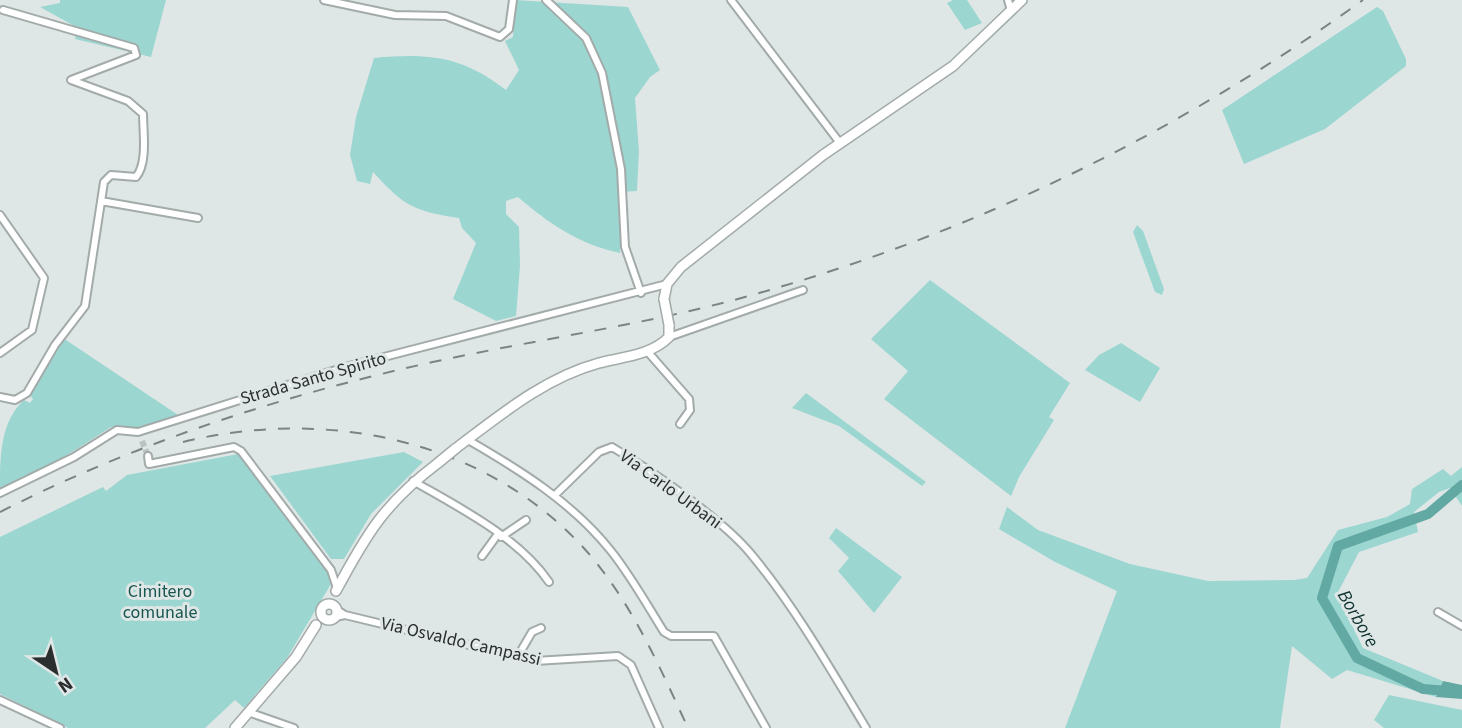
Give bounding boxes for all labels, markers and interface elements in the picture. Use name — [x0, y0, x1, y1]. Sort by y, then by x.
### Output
street label: Strada Santo Spirito — [237, 346, 389, 411]
street label: Via Carlo Urbani — [614, 444, 727, 535]
park label: Cimitero comunale — [123, 579, 197, 625]
water label: Borbore — [1330, 585, 1385, 653]
street label: Via Osvaldo Campassi — [378, 611, 543, 672]
north arrow — [21, 637, 91, 707]
text: N — [52, 670, 78, 699]

